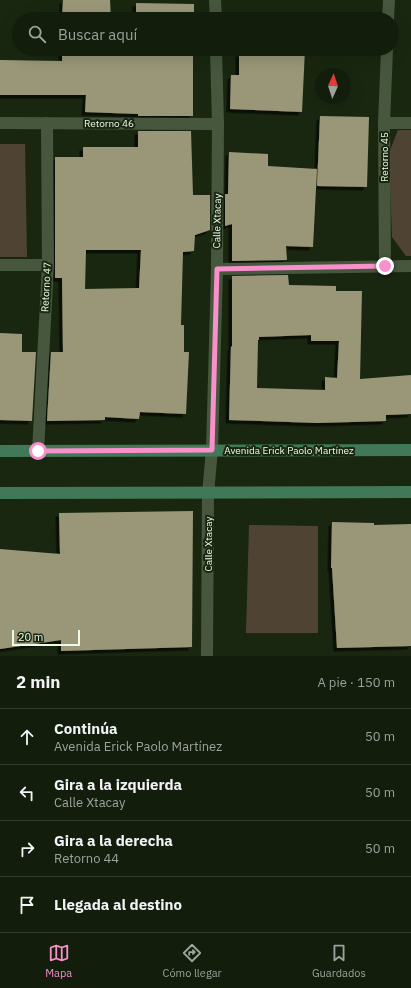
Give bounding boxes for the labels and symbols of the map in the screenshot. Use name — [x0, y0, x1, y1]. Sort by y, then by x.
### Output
north arrow — [315, 68, 351, 104]
street label: Retorno 46 — [84, 117, 134, 130]
street label: Retorno 45 — [378, 132, 391, 182]
street label: Calle Xtacay — [210, 193, 224, 249]
route end — [376, 257, 394, 275]
street label: Retorno 47 — [38, 262, 54, 312]
route start — [29, 442, 47, 460]
street label: Avenida Erick Paolo Martínez — [224, 444, 354, 457]
street label: Calle Xtacay — [202, 517, 215, 571]
scale bar — [12, 628, 80, 647]

